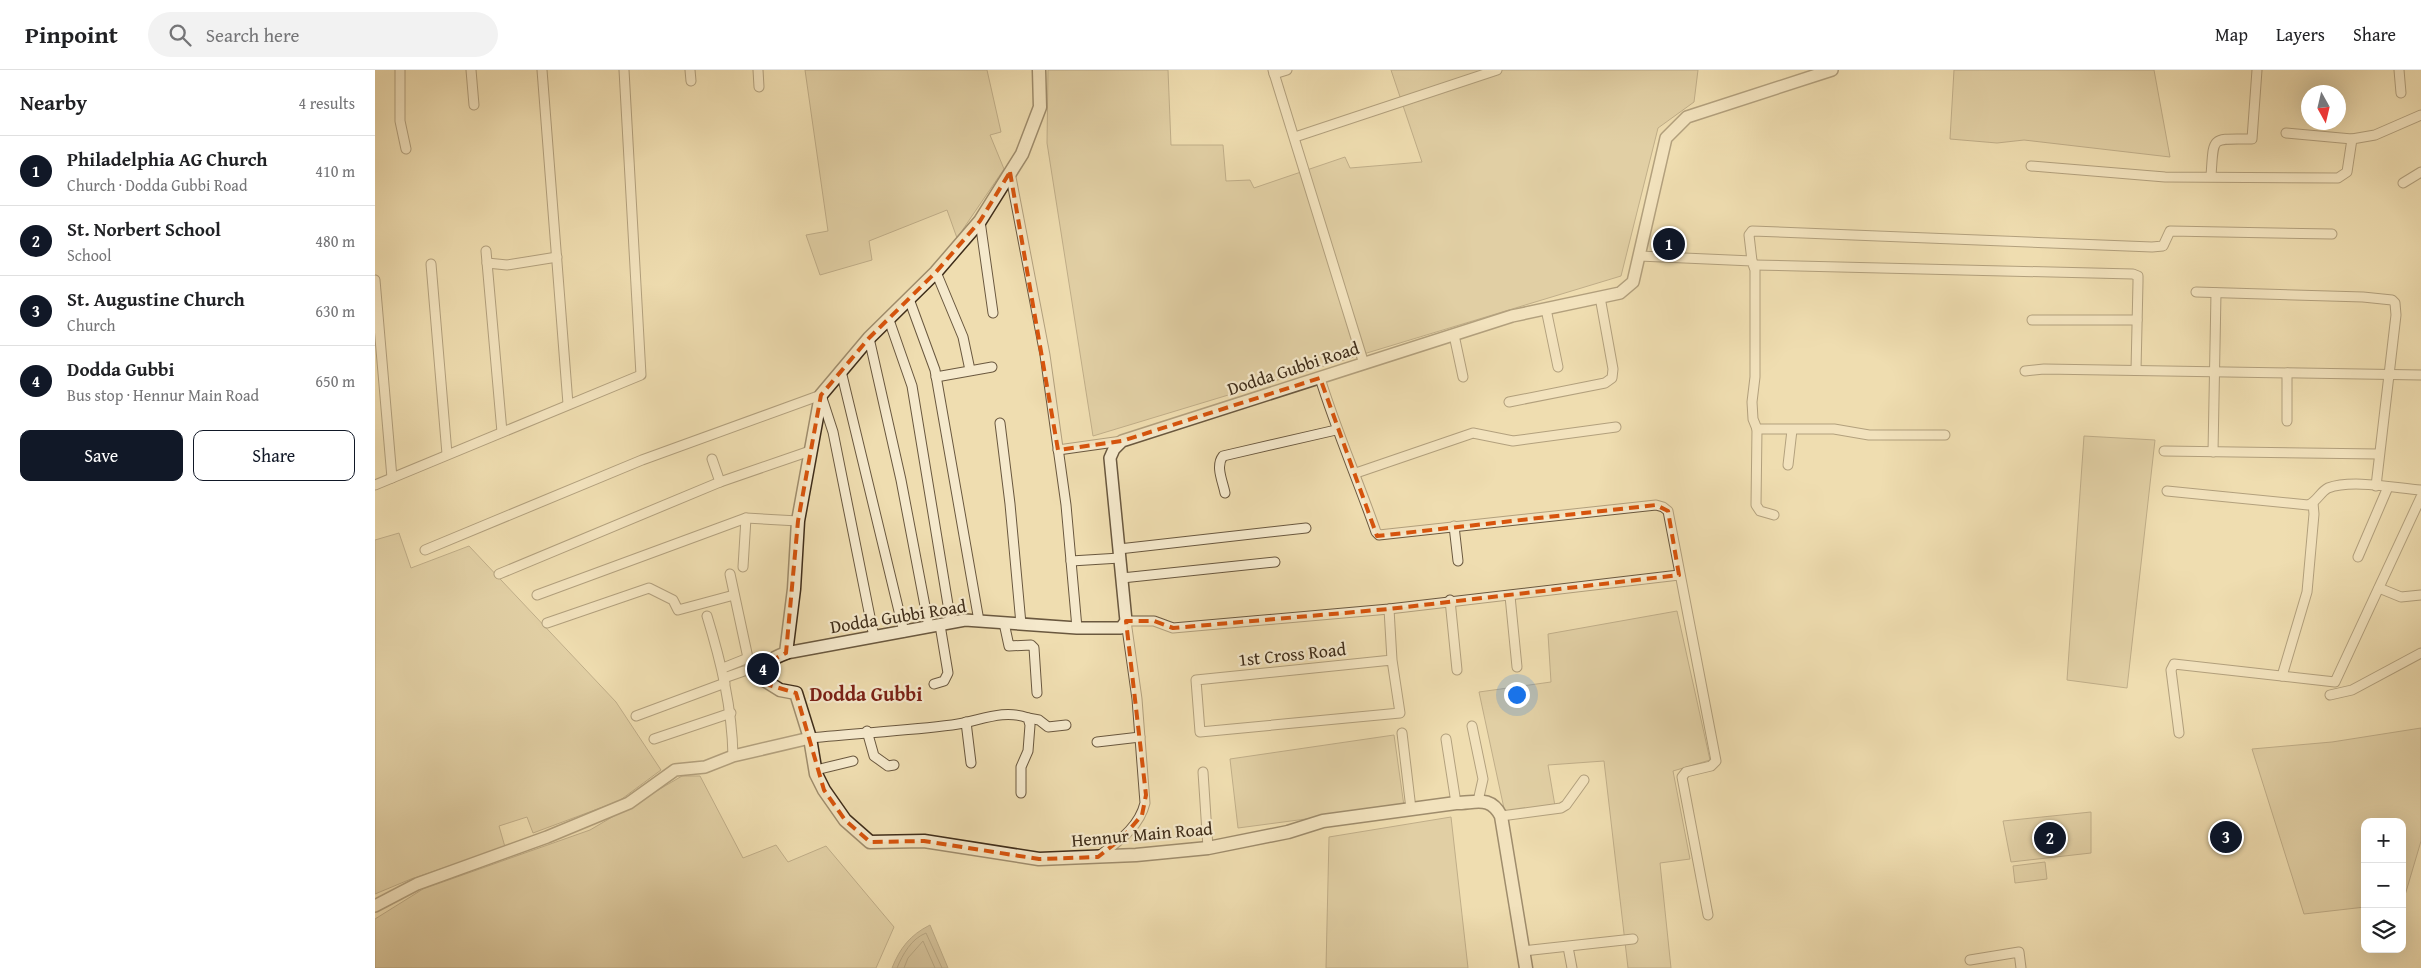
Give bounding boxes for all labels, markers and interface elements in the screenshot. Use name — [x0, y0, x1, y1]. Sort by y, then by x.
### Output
search box — [148, 12, 498, 57]
text: Pinpoint — [25, 17, 118, 52]
icon: search — [166, 21, 194, 49]
text: Search here — [206, 21, 299, 49]
text: Map — [2215, 21, 2248, 48]
text: Layers — [2276, 21, 2325, 48]
text: Share — [2353, 21, 2396, 48]
north arrow — [2301, 85, 2346, 130]
text: Nearby — [20, 87, 87, 118]
text: 4 results — [298, 91, 355, 115]
text: Philadelphia AG Church — [67, 145, 267, 173]
text: 1 — [32, 159, 40, 183]
text: 410 m — [315, 159, 355, 183]
text: Church · Dodda Gubbi Road — [67, 173, 247, 197]
text: St. Norbert School — [67, 215, 221, 243]
pin: 1 — [1653, 225, 1685, 263]
text: 2 — [32, 229, 40, 253]
text: 480 m — [315, 229, 355, 253]
text: School — [67, 243, 111, 267]
text: St. Augustine Church — [67, 285, 245, 313]
text: 3 — [32, 299, 40, 323]
text: 630 m — [315, 299, 355, 323]
text: Church — [67, 313, 116, 337]
street label: Dodda Gubbi Road — [1223, 334, 1363, 402]
text: Dodda Gubbi — [67, 355, 174, 383]
text: 4 — [32, 369, 40, 393]
text: 650 m — [315, 369, 355, 393]
text: Bus stop · Hennur Main Road — [67, 383, 259, 407]
button: Save — [20, 430, 183, 481]
button: Share — [193, 430, 355, 481]
street label: Dodda Gubbi Road — [828, 592, 968, 640]
street label: 1st Cross Road — [1237, 635, 1348, 673]
pin: 4 — [747, 650, 779, 688]
district label: Dodda Gubbi — [810, 679, 922, 708]
your location — [1504, 682, 1530, 708]
street label: Hennur Main Road — [1070, 814, 1214, 854]
pin: 3 — [2210, 818, 2242, 856]
map controls — [2361, 818, 2406, 953]
button: + — [2361, 818, 2406, 863]
pin: 2 — [2034, 819, 2066, 857]
button: − — [2361, 863, 2406, 908]
button: layers — [2361, 908, 2406, 953]

